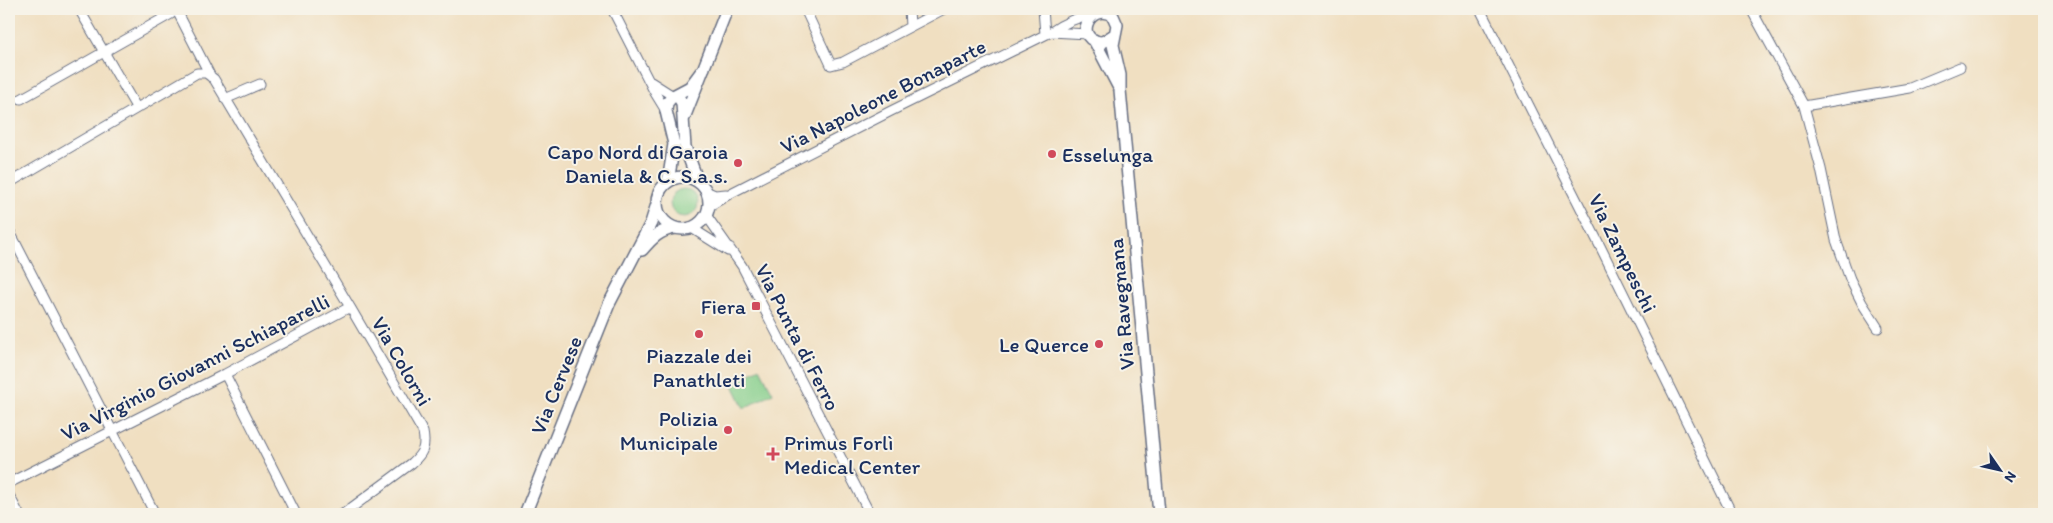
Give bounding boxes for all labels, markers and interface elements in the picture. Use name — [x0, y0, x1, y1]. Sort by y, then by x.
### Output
street label: Via Napoleone Bonaparte — [776, 33, 990, 159]
place label: Capo Nord di Garoia Daniela & C. S.a.s. — [547, 139, 728, 188]
place label: Esselunga — [1062, 142, 1153, 167]
marker: Esselunga — [1046, 148, 1058, 160]
marker: Capo Nord di Garoia Daniela & C. S.a.s. — [732, 157, 744, 169]
street label: Via Zampeschi — [1583, 190, 1663, 316]
street label: Via Ravegnana — [1103, 237, 1139, 371]
street label: Via Punta di Ferro — [750, 259, 846, 415]
street label: Via Virginio Giovanni Schiaparelli — [56, 288, 334, 446]
place label: Fiera — [701, 294, 746, 319]
marker: Fiera — [750, 300, 762, 312]
street label: Via Colorni — [366, 312, 438, 410]
marker: Piazzale dei Panathleti — [693, 328, 705, 340]
street label: Via Cervese — [525, 332, 587, 438]
place label: Le Querce — [999, 332, 1089, 357]
marker: Le Querce — [1093, 338, 1105, 350]
place label: Piazzale dei Panathleti — [646, 343, 752, 392]
place label: Polizia Municipale — [620, 406, 718, 455]
marker: Polizia Municipale — [722, 424, 734, 436]
place label: Primus Forlì Medical Center — [784, 430, 921, 479]
north arrow — [1976, 446, 2026, 496]
marker: Primus Forlì Medical Center — [766, 447, 780, 461]
text: N — [2001, 468, 2020, 486]

